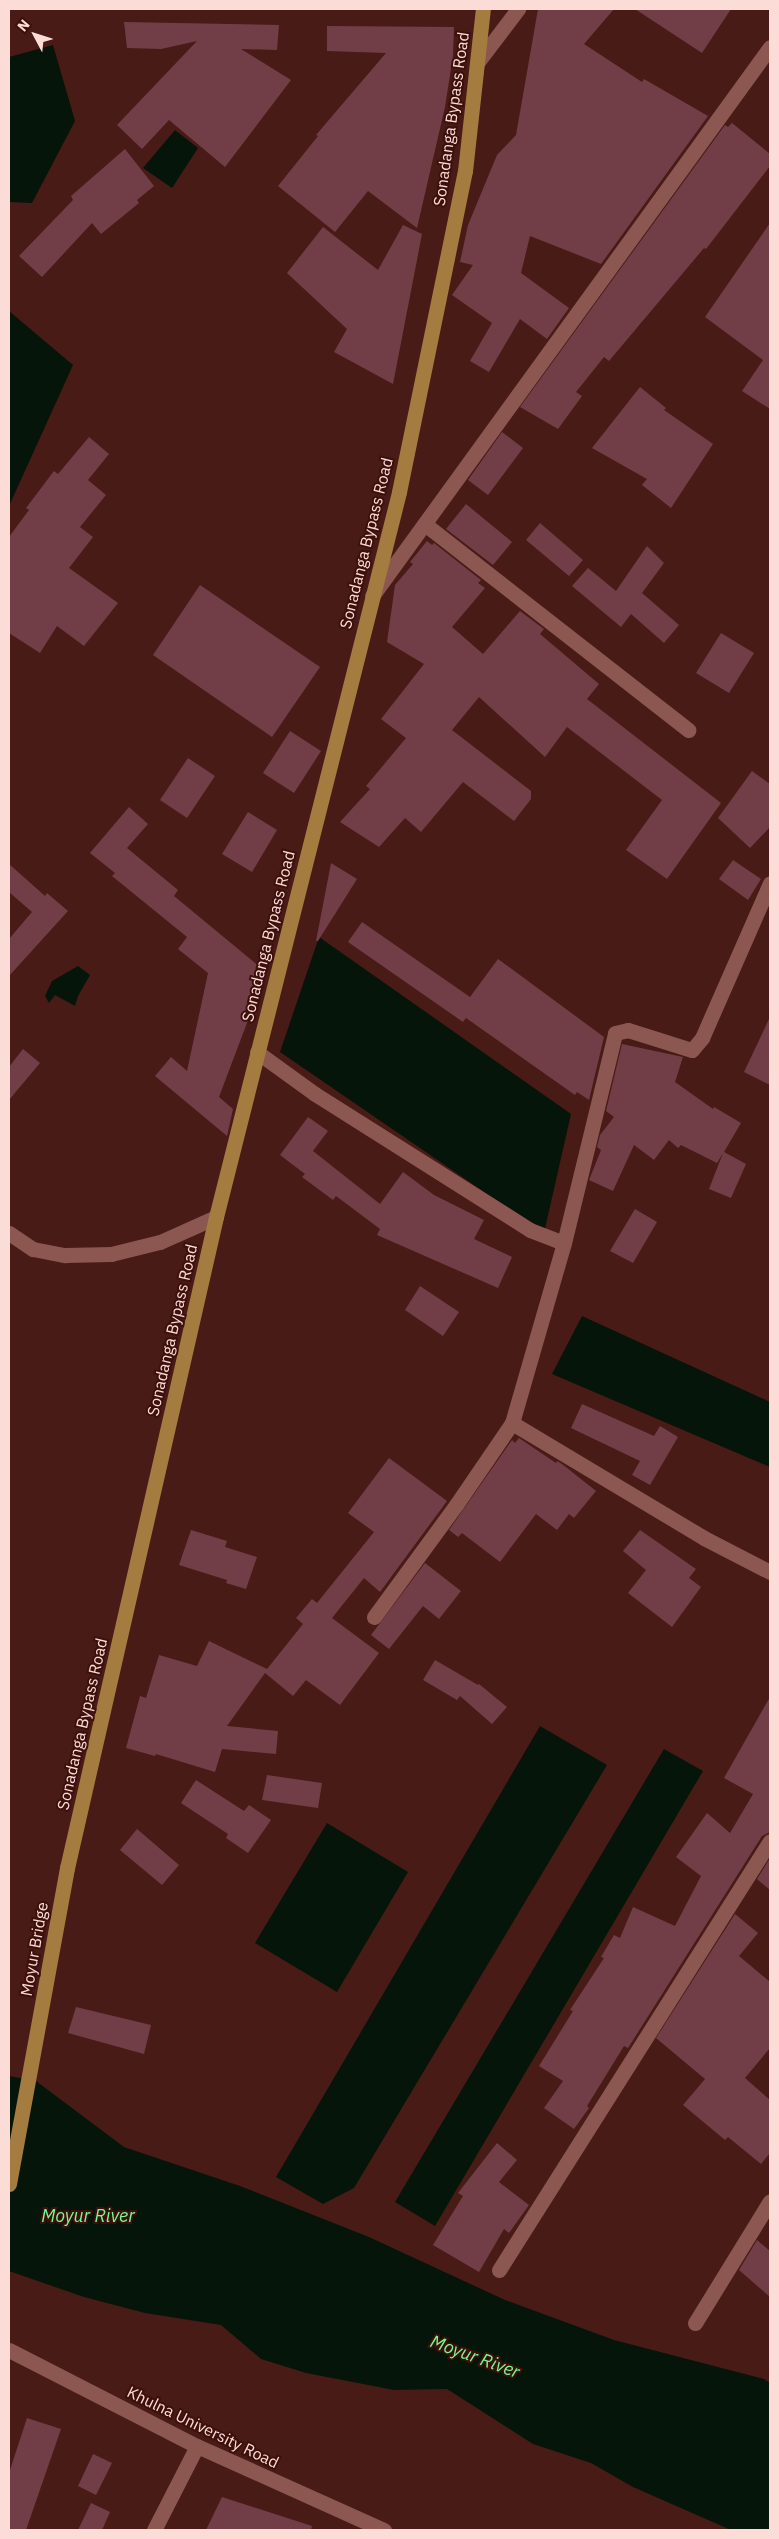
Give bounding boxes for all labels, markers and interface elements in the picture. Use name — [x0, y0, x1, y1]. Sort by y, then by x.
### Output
north arrow — [10, 10, 60, 60]
text: N — [13, 16, 34, 35]
street label: Sonadanga Bypass Road — [429, 31, 473, 207]
street label: Sonadanga Bypass Road — [335, 455, 397, 631]
street label: Sonadanga Bypass Road — [237, 848, 299, 1024]
street label: Sonadanga Bypass Road — [143, 1242, 201, 1418]
street label: Sonadanga Bypass Road — [53, 1636, 111, 1812]
street label: Moyur Bridge — [16, 1900, 52, 1998]
water label: Moyur River — [41, 2205, 135, 2227]
water label: Moyur River — [427, 2331, 523, 2383]
street label: Khulna University Road — [124, 2382, 282, 2472]

